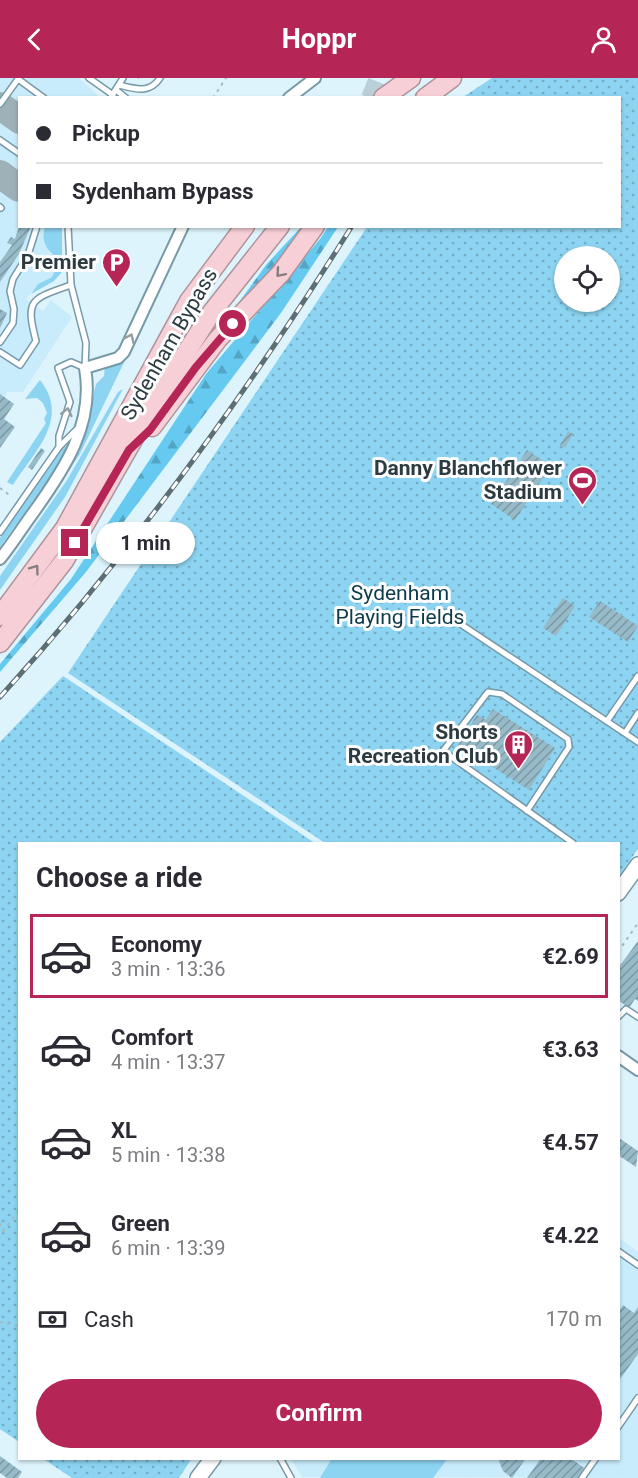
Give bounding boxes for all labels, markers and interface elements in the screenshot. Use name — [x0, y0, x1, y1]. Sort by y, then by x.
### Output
icon: back — [18, 23, 51, 56]
text: Hoppr — [282, 23, 356, 55]
icon: person — [587, 23, 620, 56]
text: Pickup — [72, 121, 140, 146]
text: Sydenham Bypass — [72, 179, 254, 204]
parking icon: Premier — [101, 246, 133, 288]
map controls — [554, 246, 620, 312]
button: locate — [554, 246, 620, 312]
place label: Premier — [21, 250, 96, 274]
street label: Sydenham Bypass — [116, 264, 222, 424]
one-way arrow — [276, 266, 287, 277]
route start — [219, 310, 246, 337]
one-way arrow — [123, 333, 135, 344]
one-way arrow — [60, 407, 73, 417]
place label: Danny Blanchflower Stadium — [374, 456, 562, 504]
sports icon: Danny Blanchflower Stadium — [567, 464, 599, 506]
callout: 1 min — [96, 522, 195, 564]
route end — [61, 529, 88, 556]
text: 1 min — [120, 531, 171, 555]
one-way arrow — [27, 564, 38, 575]
park label: Sydenham Playing Fields — [336, 581, 464, 629]
place label: Shorts Recreation Club — [348, 720, 498, 768]
building icon: Shorts Recreation Club — [503, 728, 535, 770]
text: Choose a ride — [36, 862, 202, 894]
icon: car — [39, 929, 93, 983]
text: Economy — [111, 932, 202, 957]
text: €2.69 — [542, 944, 599, 969]
text: 3 min · 13:36 — [111, 957, 226, 981]
icon: car — [39, 1022, 93, 1076]
text: Comfort — [111, 1025, 193, 1050]
text: €3.63 — [542, 1037, 599, 1062]
text: 4 min · 13:37 — [111, 1050, 226, 1074]
icon: car — [39, 1115, 93, 1169]
text: XL — [111, 1118, 137, 1143]
text: €4.57 — [542, 1130, 599, 1155]
text: 5 min · 13:38 — [111, 1143, 226, 1167]
icon: car — [39, 1208, 93, 1262]
text: Green — [111, 1211, 170, 1236]
text: €4.22 — [542, 1223, 599, 1248]
text: 6 min · 13:39 — [111, 1236, 226, 1260]
icon: cash — [36, 1303, 69, 1336]
text: Cash — [84, 1307, 134, 1332]
text: 170 m — [546, 1307, 602, 1331]
button: Confirm — [36, 1379, 602, 1448]

